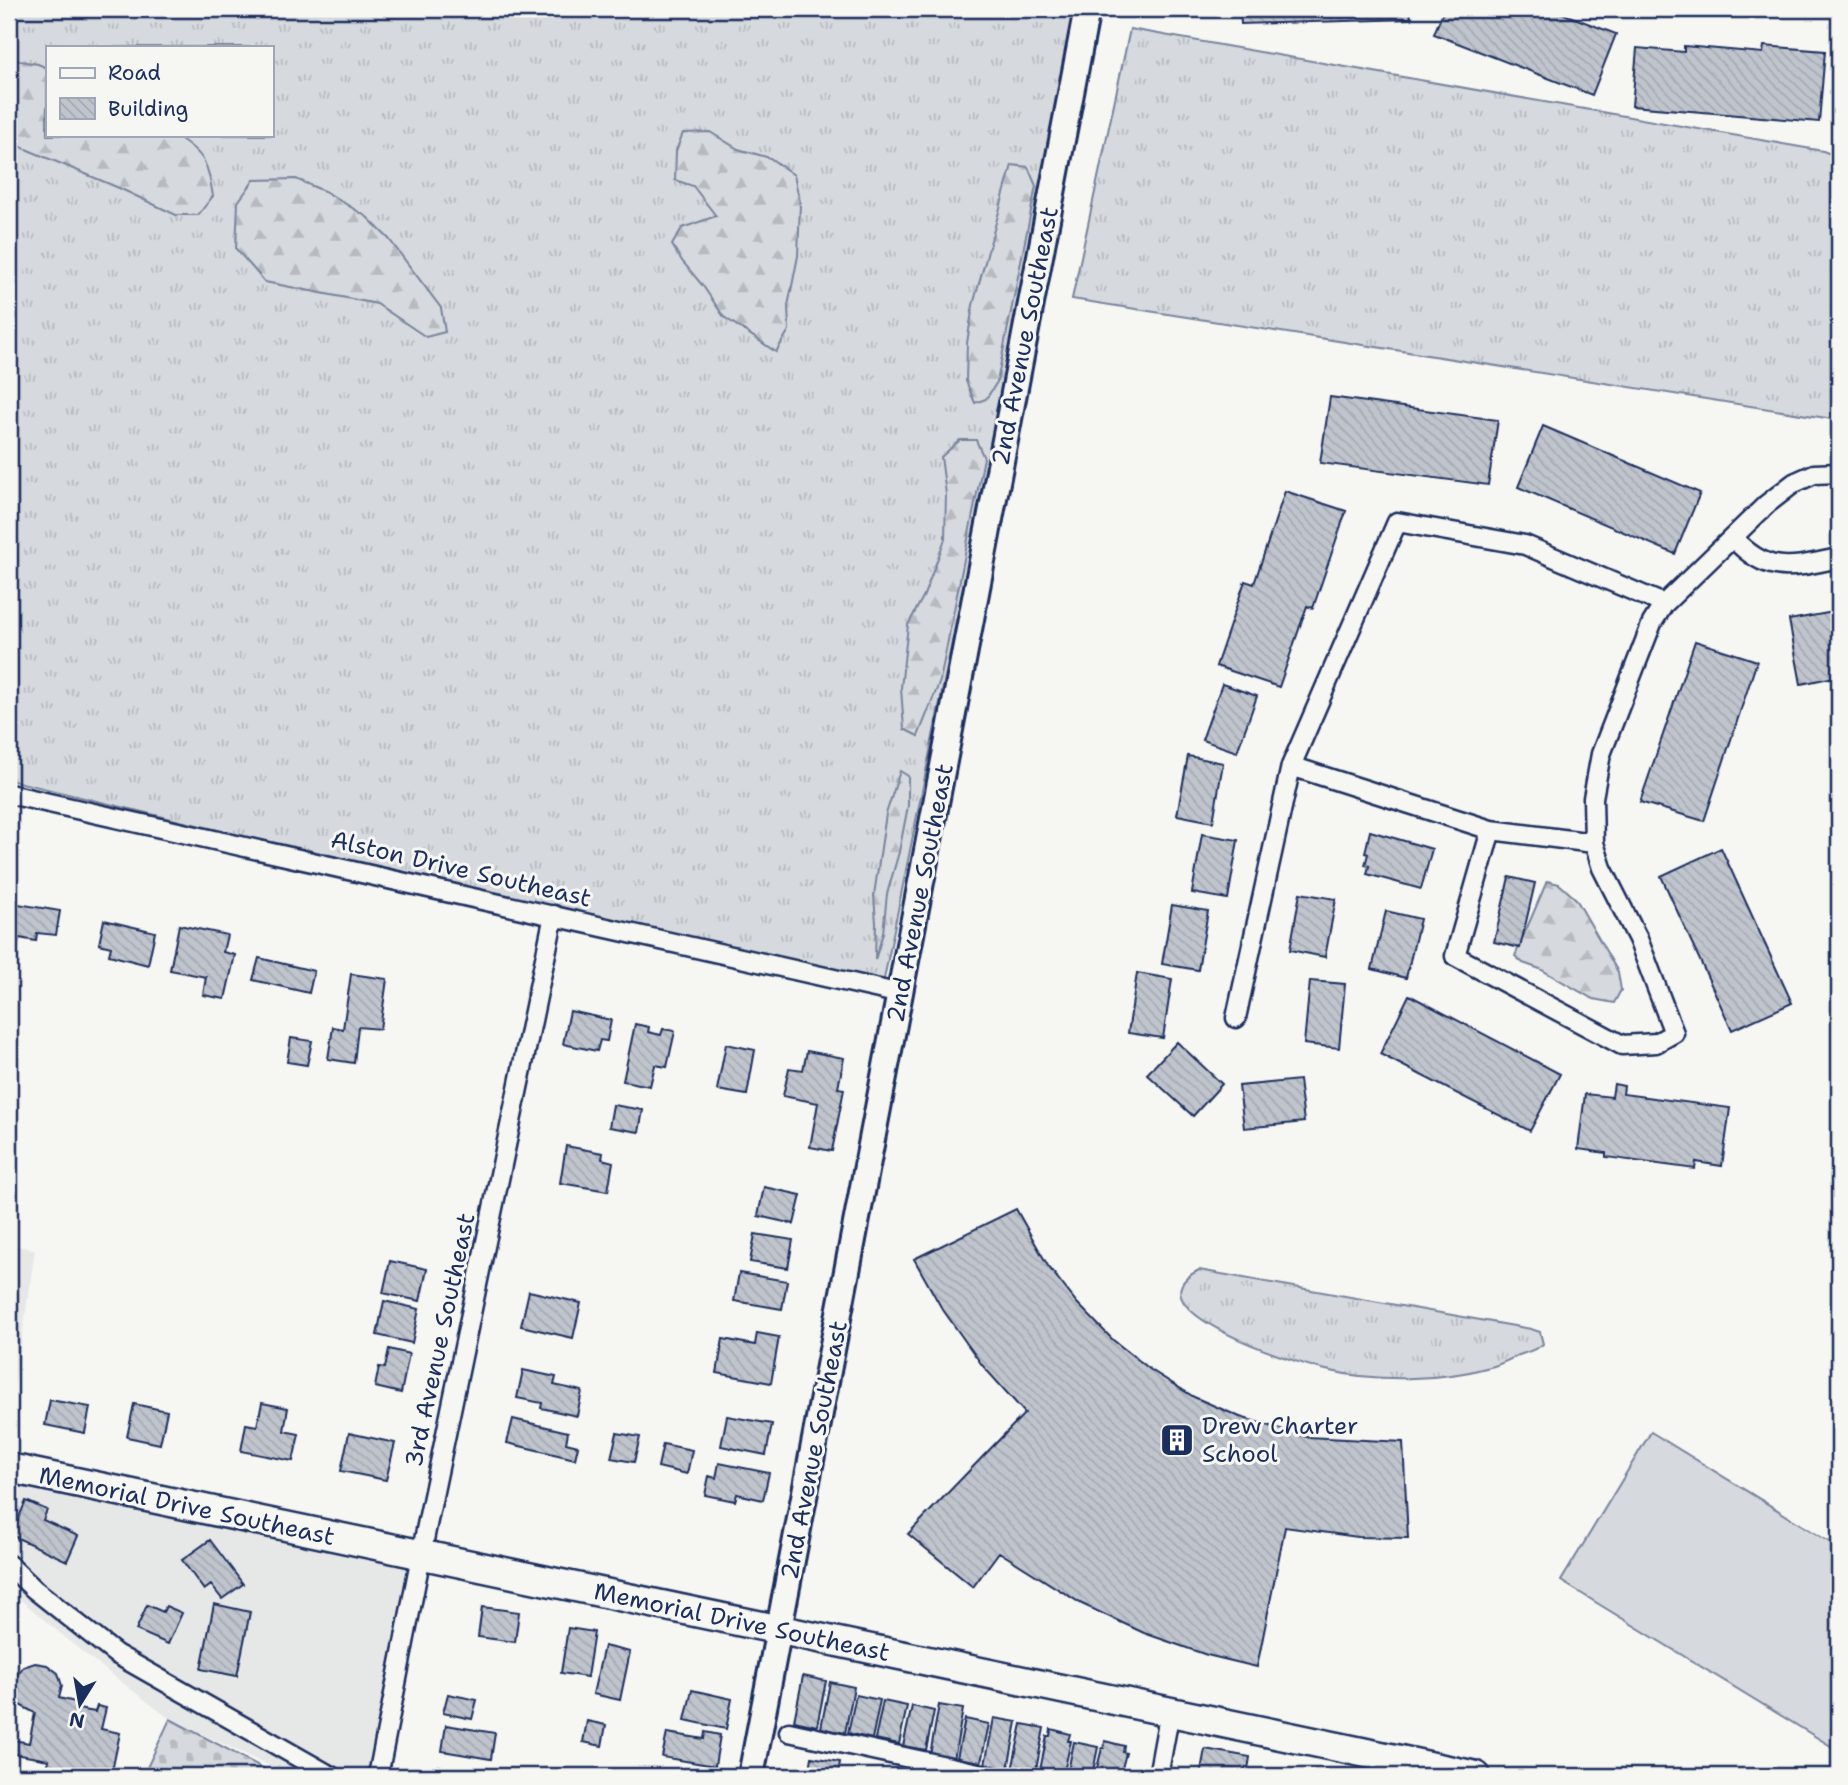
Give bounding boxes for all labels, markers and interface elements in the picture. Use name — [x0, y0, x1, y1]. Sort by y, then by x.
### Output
legend — [46, 46, 273, 136]
text: Road — [108, 59, 161, 87]
text: Building — [108, 95, 188, 123]
street label: 2nd Avenue Southeast — [984, 204, 1066, 468]
street label: 2nd Avenue Southeast — [879, 761, 961, 1025]
street label: Alston Drive Southeast — [328, 823, 594, 915]
street label: 3rd Avenue Southeast — [397, 1210, 483, 1470]
street label: 2nd Avenue Southeast — [773, 1318, 855, 1582]
place label: Drew Charter School — [1202, 1410, 1358, 1470]
building icon: Drew Charter School — [1158, 1421, 1196, 1459]
street label: Memorial Drive Southeast — [36, 1459, 338, 1553]
street label: Memorial Drive Southeast — [591, 1575, 893, 1669]
north arrow — [46, 1670, 116, 1740]
text: N — [67, 1706, 87, 1734]

